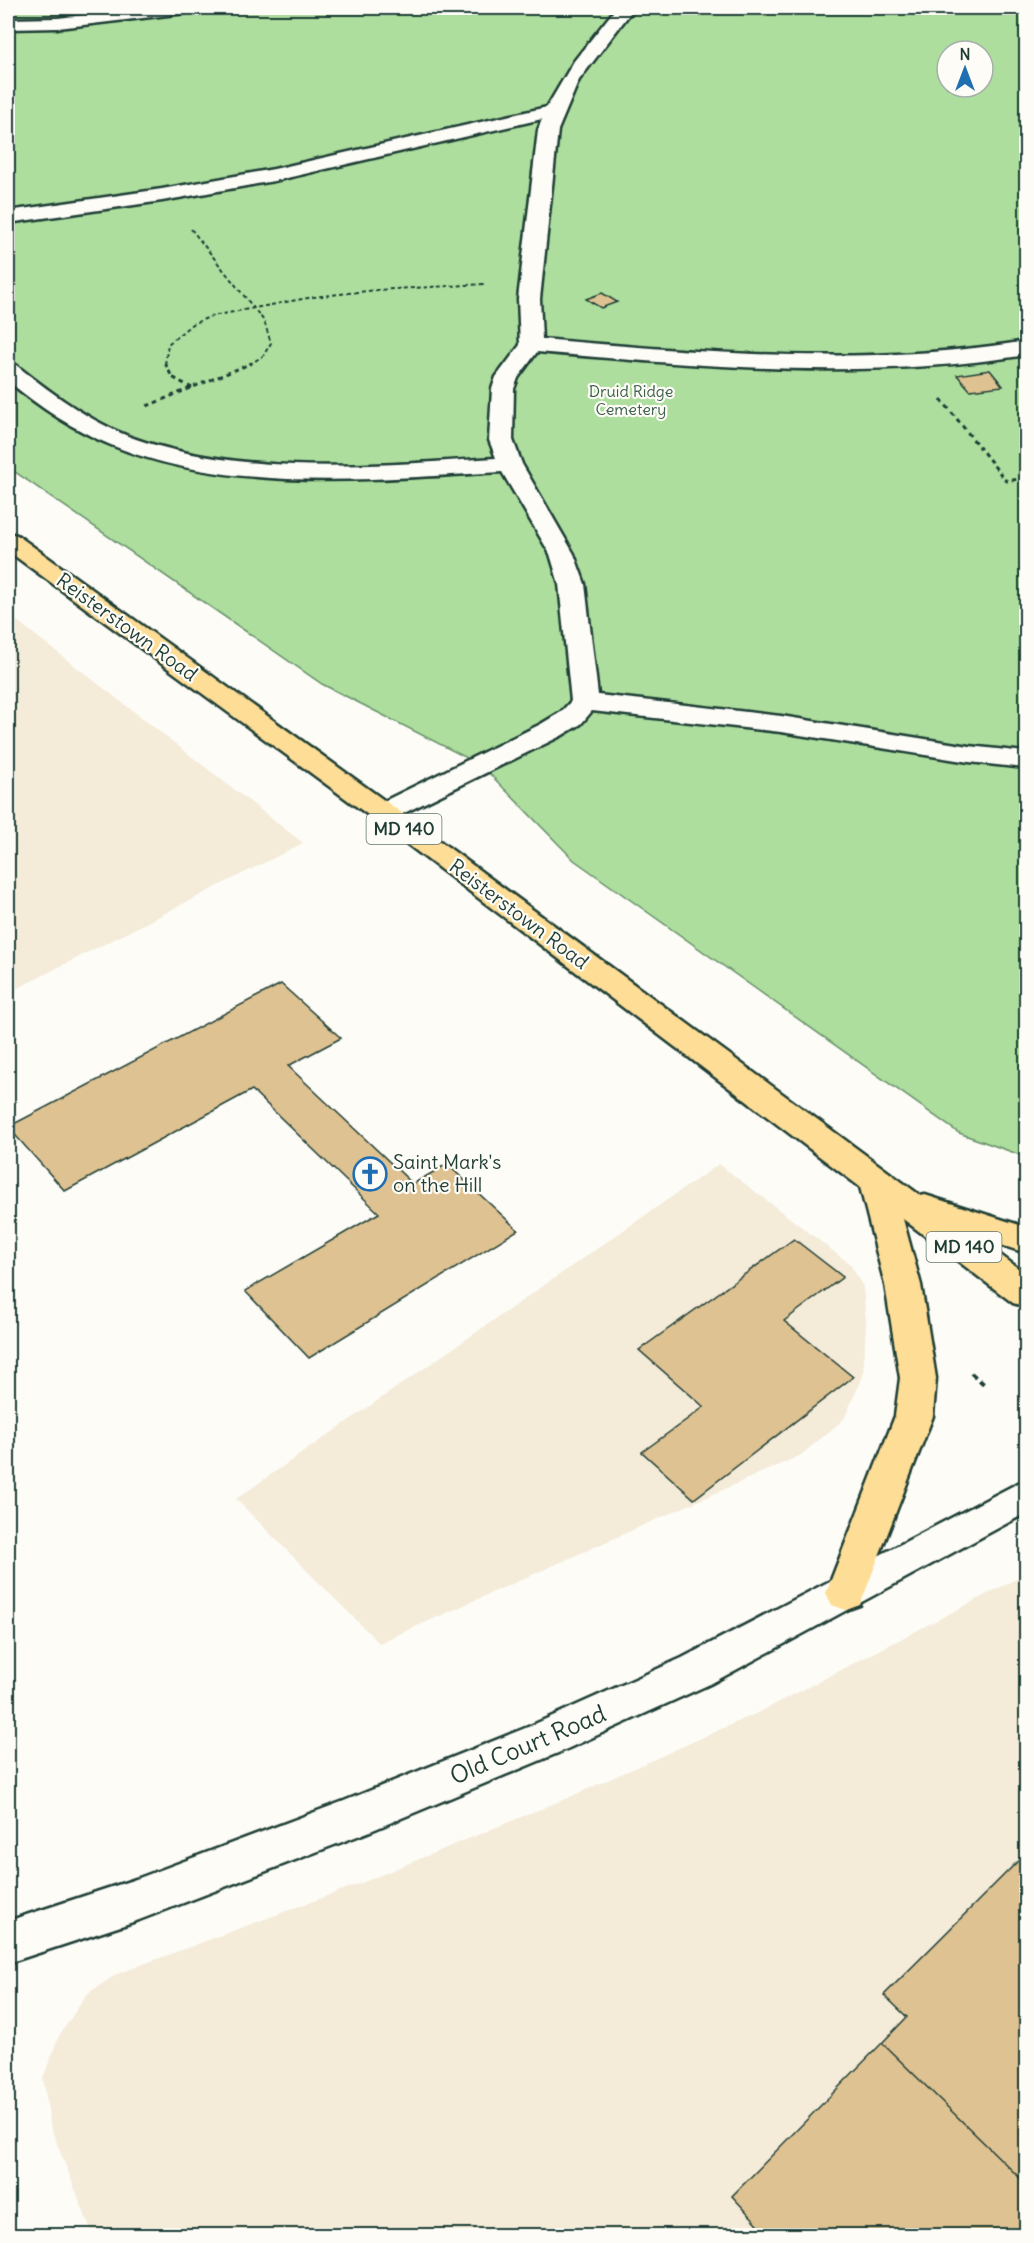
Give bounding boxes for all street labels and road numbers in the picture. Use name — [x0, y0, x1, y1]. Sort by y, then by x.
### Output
street label: Reisterstown Road — [52, 567, 203, 686]
road number: MD 140 — [366, 814, 442, 844]
street label: Reisterstown Road — [445, 853, 594, 974]
road number: MD 140 — [926, 1232, 1002, 1262]
street label: Old Court Road — [445, 1698, 610, 1790]

